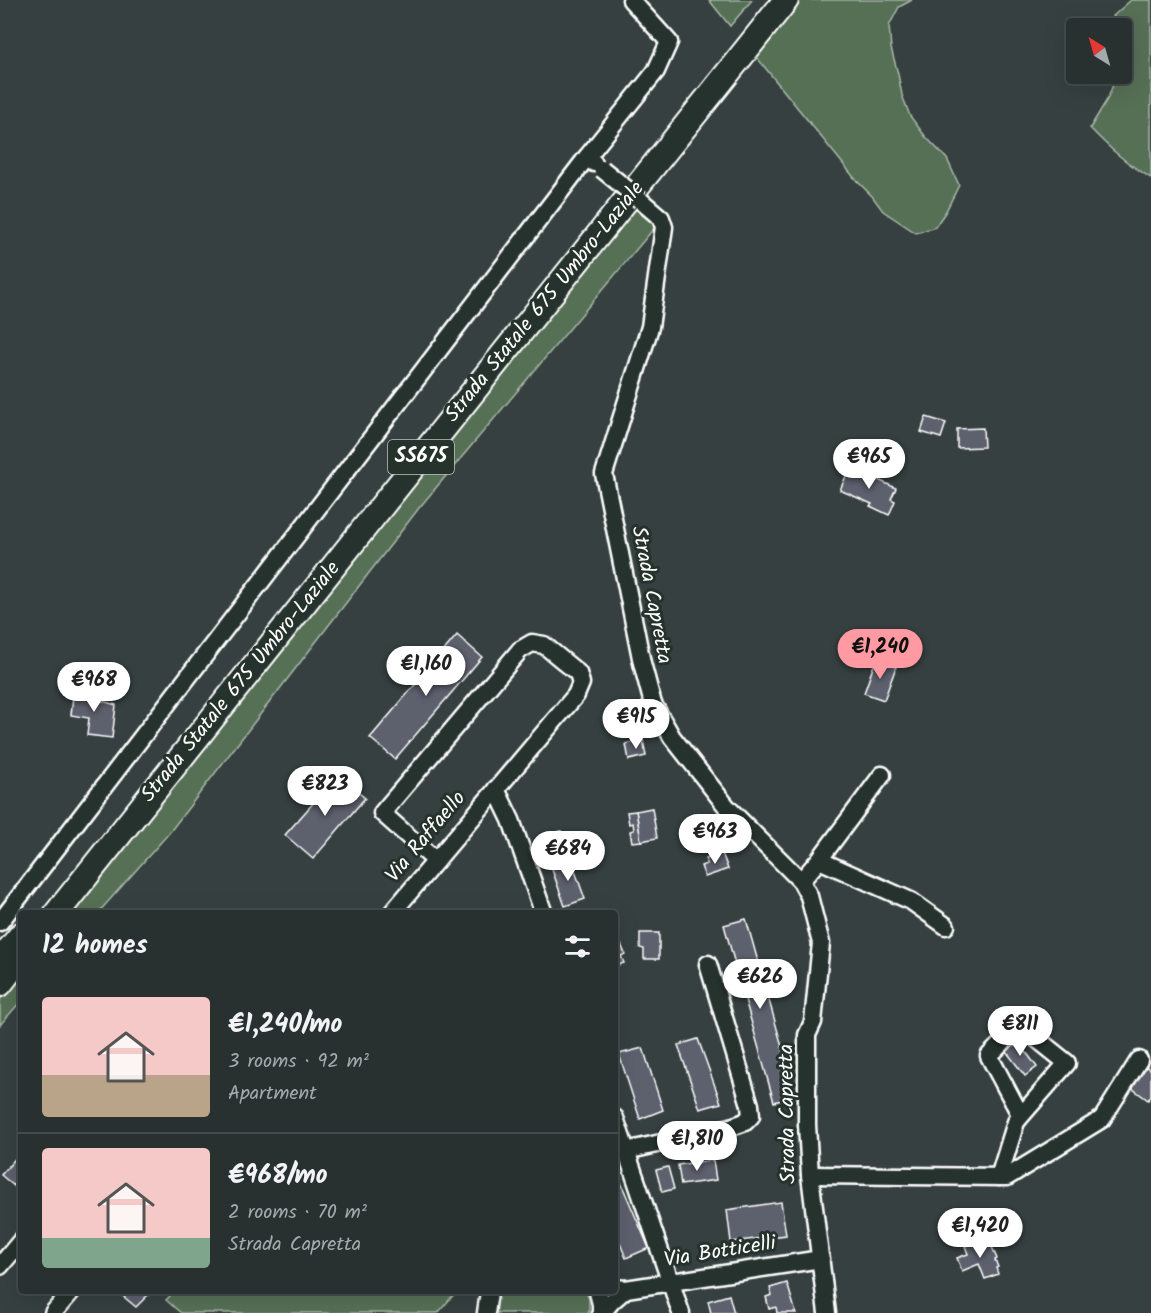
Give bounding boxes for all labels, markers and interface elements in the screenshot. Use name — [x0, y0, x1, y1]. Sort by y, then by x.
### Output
north arrow — [1066, 18, 1132, 84]
map controls — [1066, 18, 1132, 84]
street label: Strada Statale 675 Umbro-Laziale — [437, 174, 653, 430]
pin: €965 — [833, 439, 905, 490]
road number: SS675 — [388, 440, 454, 474]
text: €965 — [847, 442, 891, 474]
street label: Strada Capretta — [621, 523, 681, 667]
street label: Strada Statale 675 Umbro-Laziale — [133, 554, 349, 810]
pin: €1,240 — [831, 629, 929, 680]
text: €1,240 — [852, 632, 908, 664]
pin: €1,160 — [377, 646, 475, 697]
text: €1,160 — [400, 649, 452, 681]
pin: €968 — [58, 662, 130, 713]
text: €968 — [71, 665, 117, 697]
pin: €915 — [600, 699, 672, 750]
text: €915 — [617, 702, 655, 734]
pin: €823 — [289, 766, 361, 817]
text: €823 — [301, 769, 349, 801]
street label: Via Raffaello — [378, 784, 474, 890]
pin: €963 — [679, 814, 751, 865]
text: €963 — [693, 817, 737, 849]
pin: €684 — [532, 831, 604, 882]
text: €684 — [545, 834, 591, 866]
text: 12 homes — [42, 925, 148, 967]
icon: filters — [561, 930, 594, 963]
pin: €626 — [724, 959, 796, 1010]
text: €626 — [737, 962, 783, 994]
text: €1,240/mo — [228, 1004, 342, 1046]
pin: €811 — [984, 1006, 1056, 1057]
text: €811 — [1002, 1009, 1038, 1041]
icon: home — [90, 1021, 162, 1093]
street label: Strada Capretta — [770, 1044, 806, 1184]
text: 3 rooms · 92 m² — [228, 1046, 369, 1078]
text: Apartment — [228, 1078, 317, 1110]
pin: €1,810 — [648, 1121, 746, 1172]
text: €1,810 — [671, 1124, 723, 1156]
text: €968/mo — [228, 1155, 328, 1197]
icon: home — [90, 1172, 162, 1244]
text: 2 rooms · 70 m² — [228, 1197, 367, 1229]
pin: €1,420 — [931, 1208, 1029, 1259]
text: €1,420 — [952, 1211, 1008, 1243]
street label: Via Botticelli — [662, 1227, 779, 1277]
text: Strada Capretta — [228, 1229, 361, 1261]

